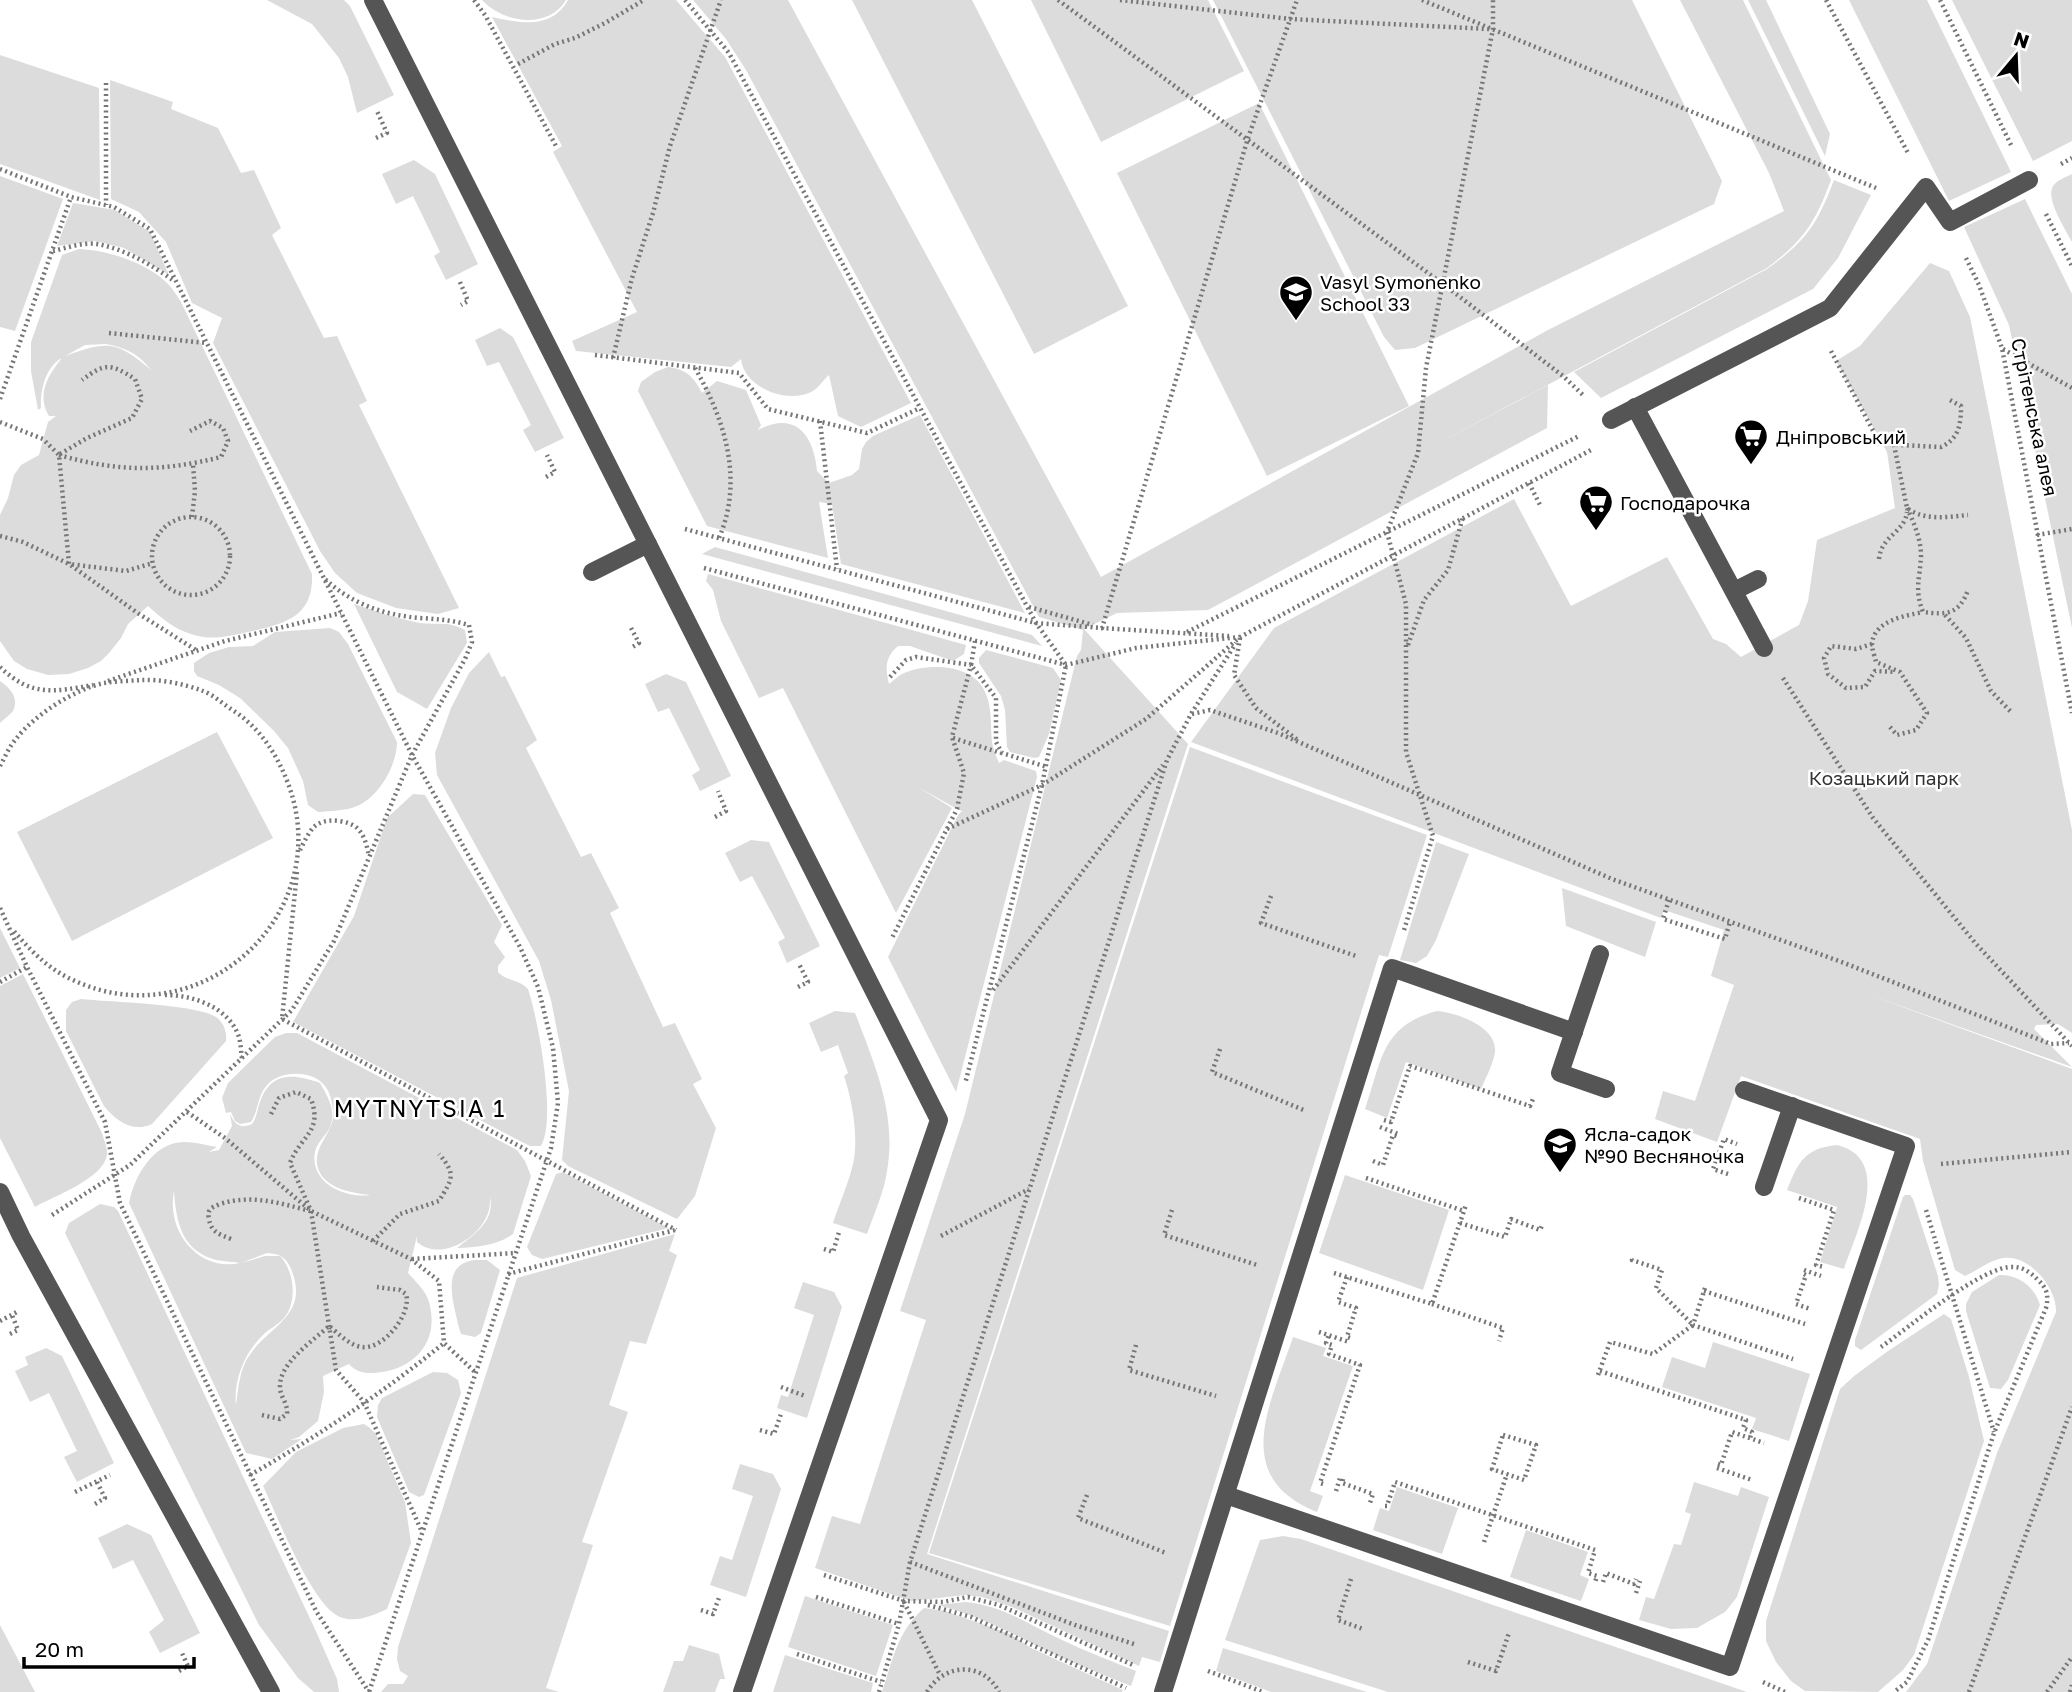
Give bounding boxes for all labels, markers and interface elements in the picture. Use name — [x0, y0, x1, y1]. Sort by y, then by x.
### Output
north arrow — [1981, 21, 2051, 91]
text: N — [2011, 26, 2032, 53]
place label: Vasyl Symonenko School 33 — [1320, 270, 1481, 315]
school or university icon: Vasyl Symonenko School 33 — [1277, 273, 1315, 322]
street label: Стрітенська алея — [2007, 336, 2063, 498]
supermarket icon: Дніпровський — [1732, 417, 1770, 466]
place label: Дніпровський — [1776, 425, 1906, 448]
supermarket icon: Господарочка — [1577, 483, 1615, 532]
place label: Господарочка — [1620, 491, 1750, 514]
park label: Козацький парк — [1809, 766, 1959, 789]
district label: MYTNYTSIA 1 — [334, 1094, 506, 1122]
place label: Ясла-садок №90 Весняночка — [1584, 1122, 1744, 1167]
school or university icon: Ясла-садок №90 Весняночка — [1541, 1125, 1579, 1174]
scale bar — [24, 1626, 194, 1670]
text: 20 m — [35, 1636, 84, 1662]

